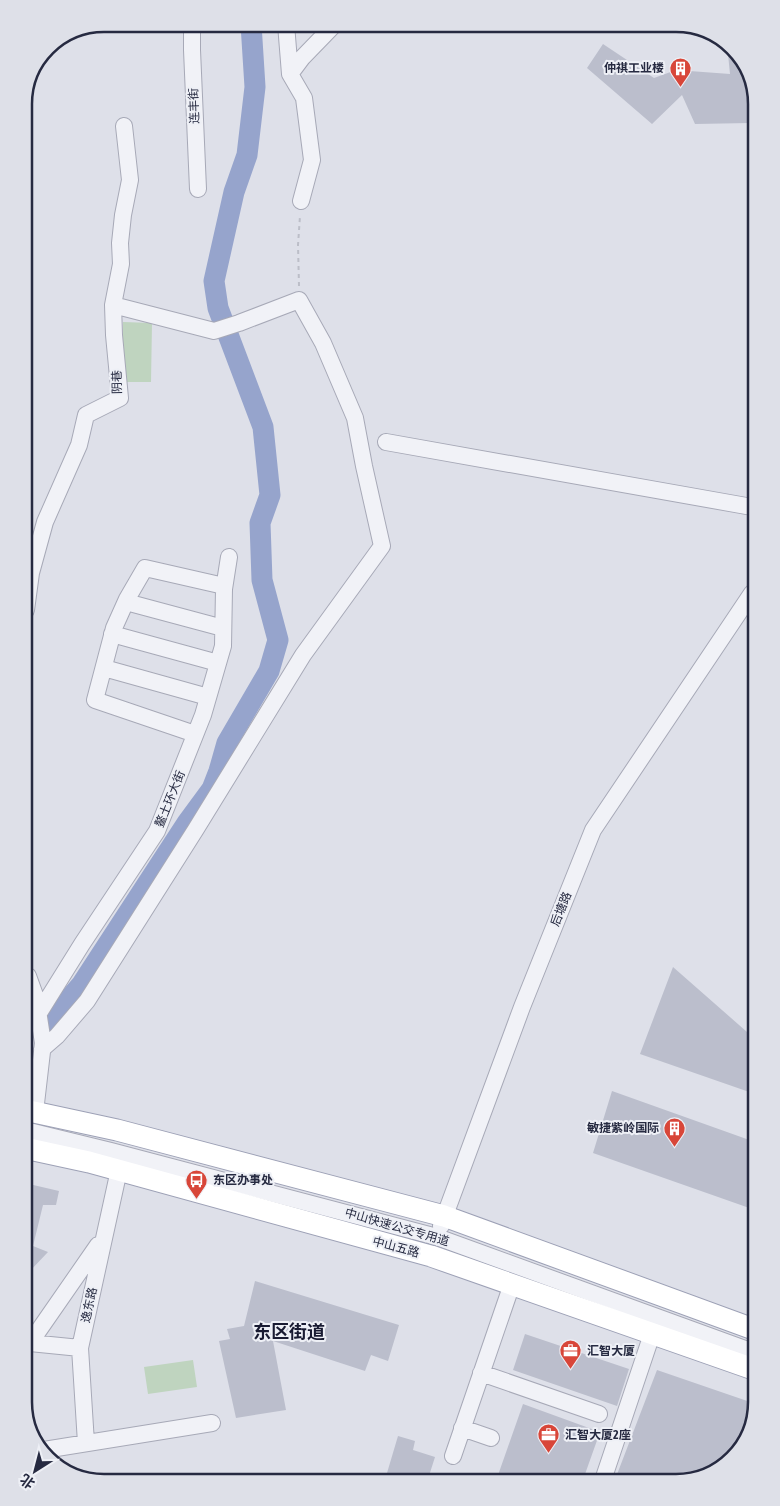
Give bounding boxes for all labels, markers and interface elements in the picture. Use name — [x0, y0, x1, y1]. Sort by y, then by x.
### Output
building icon: 仲祺工业楼 — [668, 56, 692, 87]
place label: 仲祺工业楼 — [604, 61, 664, 75]
street label: 连丰街 — [186, 88, 202, 124]
street label: 阴巷 — [110, 370, 124, 394]
street label: 鳌土环大街 — [152, 769, 188, 829]
street label: 后塘路 — [548, 890, 574, 928]
building icon: 敏捷紫岭国际 — [663, 1116, 687, 1147]
place label: 敏捷紫岭国际 — [587, 1121, 659, 1135]
bus stop icon: 东区办事处 — [185, 1168, 209, 1199]
place label: 东区办事处 — [213, 1173, 273, 1187]
street label: 中山快速公交专用道 — [343, 1205, 451, 1249]
street label: 中山五路 — [371, 1234, 421, 1260]
street label: 逸东路 — [78, 1286, 100, 1324]
district label: 东区街道 — [253, 1321, 325, 1342]
office icon: 汇智大厦 — [559, 1339, 583, 1370]
place label: 汇智大厦 — [587, 1344, 635, 1358]
office icon: 汇智大厦2座 — [537, 1423, 561, 1454]
place label: 汇智大厦2座 — [565, 1428, 631, 1442]
north arrow — [10, 1446, 60, 1496]
text: 北 — [17, 1471, 38, 1492]

